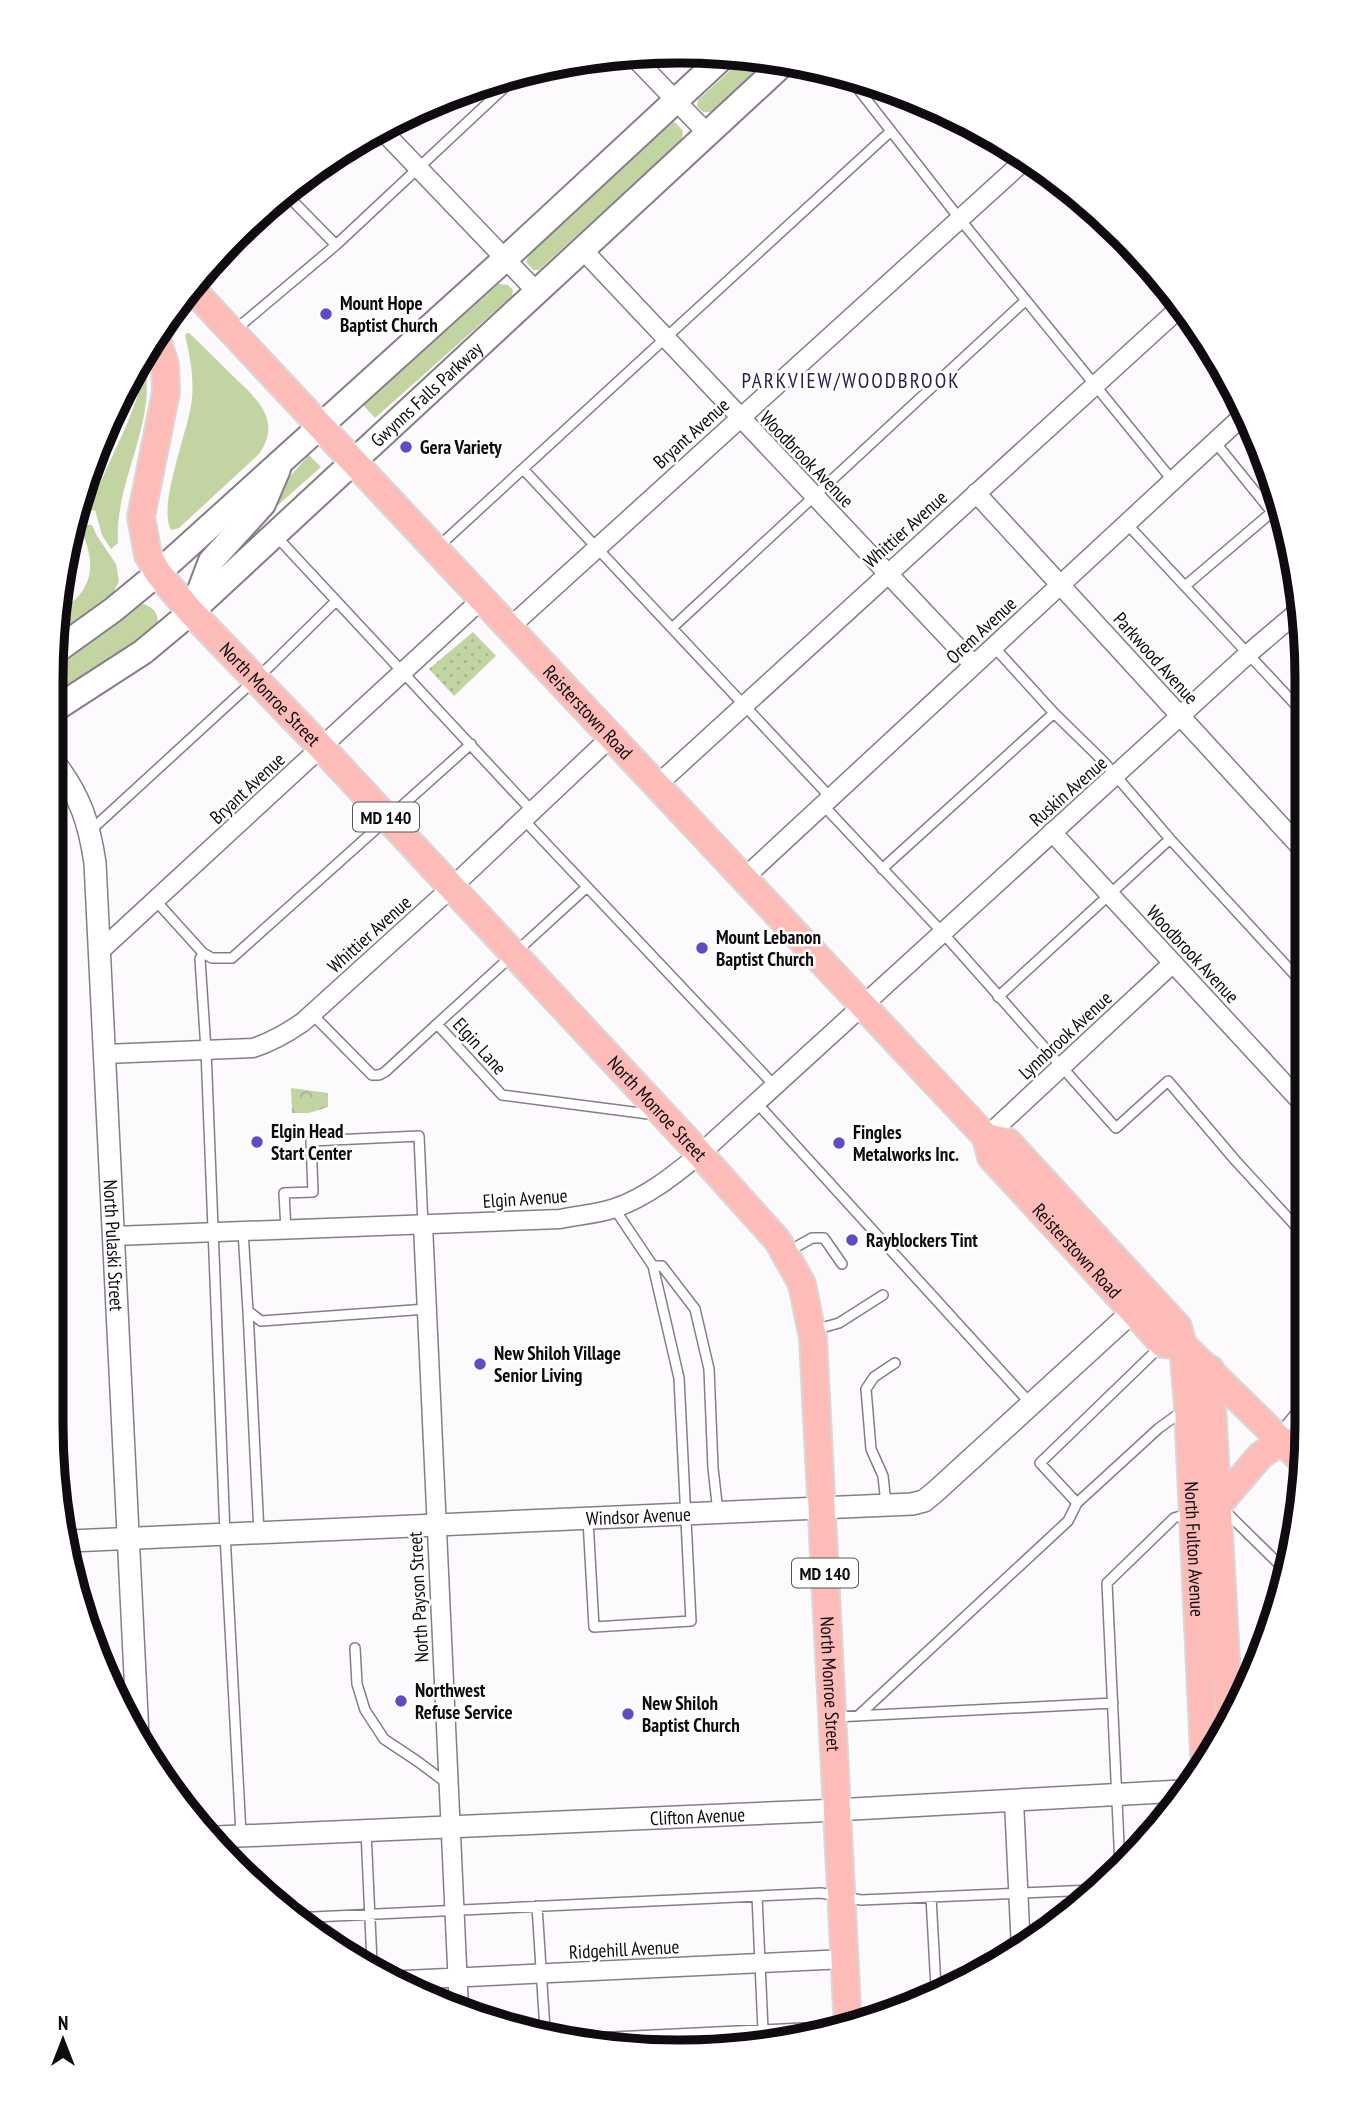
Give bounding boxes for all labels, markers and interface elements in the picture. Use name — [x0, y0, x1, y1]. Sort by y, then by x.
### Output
place label: Mount Hope Baptist Church — [340, 291, 438, 337]
marker: Mount Hope Baptist Church — [318, 306, 334, 322]
street label: Gwynns Falls Parkway — [365, 336, 488, 452]
district label: PARKVIEW/WOODBROOK — [741, 367, 961, 394]
street label: Bryant Avenue — [648, 393, 734, 473]
street label: Woodbrook Avenue — [755, 406, 859, 512]
place label: Gera Variety — [420, 435, 502, 459]
marker: Gera Variety — [398, 439, 414, 455]
street label: Whittier Avenue — [858, 485, 952, 573]
street label: Orem Avenue — [941, 591, 1021, 669]
street label: Parkwood Avenue — [1108, 607, 1204, 709]
street label: North Monroe Street — [215, 637, 326, 752]
street label: Reisterstown Road — [538, 660, 638, 764]
street label: Bryant Avenue — [204, 747, 290, 829]
street label: Ruskin Avenue — [1024, 751, 1112, 831]
road number: MD 140 — [353, 802, 419, 832]
street label: Whittier Avenue — [322, 890, 416, 978]
street label: Woodbrook Avenue — [1142, 900, 1245, 1008]
place label: Mount Lebanon Baptist Church — [716, 925, 821, 971]
marker: Mount Lebanon Baptist Church — [694, 940, 710, 956]
street label: Lynnbrook Avenue — [1013, 986, 1117, 1084]
street label: Elgin Lane — [448, 1012, 512, 1080]
street label: North Monroe Street — [603, 1051, 713, 1166]
place label: Elgin Head Start Center — [271, 1119, 352, 1165]
place label: Fingles Metalworks Inc. — [853, 1120, 959, 1166]
marker: Elgin Head Start Center — [249, 1134, 265, 1150]
marker: Fingles Metalworks Inc. — [831, 1135, 847, 1151]
street label: North Pulaski Street — [99, 1179, 129, 1312]
street label: Elgin Avenue — [482, 1183, 568, 1213]
street label: Reisterstown Road — [1028, 1198, 1127, 1303]
place label: Rayblockers Tint — [866, 1228, 978, 1252]
marker: Rayblockers Tint — [844, 1232, 860, 1248]
place label: New Shiloh Village Senior Living — [494, 1341, 621, 1387]
marker: New Shiloh Village Senior Living — [472, 1356, 488, 1372]
street label: North Fulton Avenue — [1179, 1481, 1210, 1618]
street label: Windsor Avenue — [585, 1502, 692, 1530]
street label: North Payson Street — [403, 1530, 433, 1663]
road number: MD 140 — [792, 1558, 858, 1588]
street label: North Monroe Street — [815, 1616, 846, 1753]
place label: Northwest Refuse Service — [415, 1678, 513, 1724]
place label: New Shiloh Baptist Church — [642, 1691, 740, 1737]
marker: Northwest Refuse Service — [393, 1693, 409, 1709]
marker: New Shiloh Baptist Church — [620, 1706, 636, 1722]
street label: Clifton Avenue — [649, 1802, 746, 1830]
street label: Ridgehill Avenue — [568, 1934, 680, 1964]
north arrow — [28, 2005, 98, 2075]
text: N — [58, 2011, 68, 2035]

